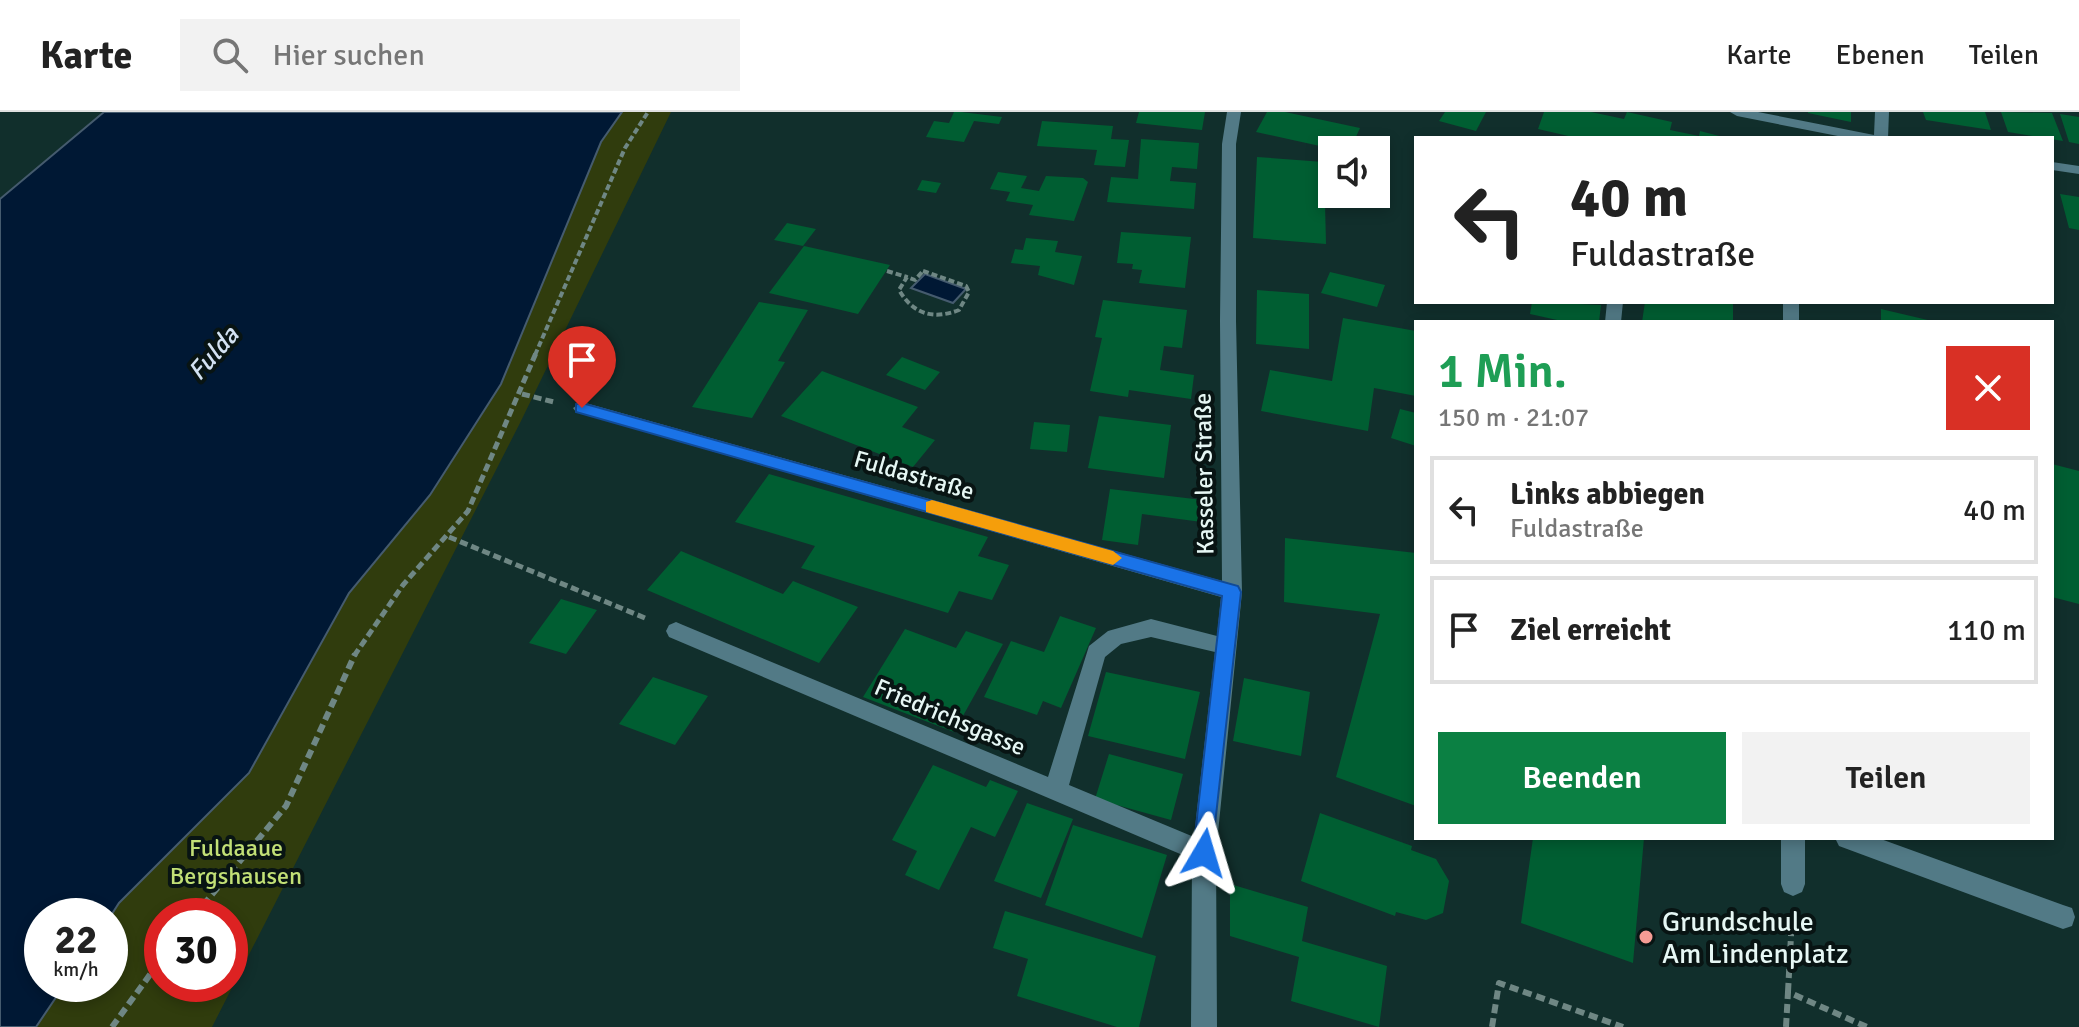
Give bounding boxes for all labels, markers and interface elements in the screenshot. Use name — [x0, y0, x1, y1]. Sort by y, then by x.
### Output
search box — [180, 19, 740, 91]
text: Karte — [40, 32, 132, 79]
icon: search — [208, 33, 252, 77]
text: Hier suchen — [272, 37, 425, 74]
text: Karte — [1726, 38, 1792, 72]
text: Ebenen — [1836, 38, 1925, 72]
text: Teilen — [1969, 38, 2039, 72]
map controls — [1318, 136, 1390, 208]
button: sound — [1318, 136, 1390, 208]
text: 40 m — [1570, 163, 1688, 232]
icon: left — [1438, 168, 1542, 272]
text: Fuldastraße — [1570, 232, 1755, 277]
water label: Fulda — [181, 319, 247, 387]
pin — [548, 326, 616, 408]
icon: arrive — [560, 338, 604, 382]
text: 1 Min. — [1438, 342, 1567, 401]
button: close — [1946, 346, 2030, 430]
street label: Kasseler Straße — [1188, 393, 1220, 555]
text: 150 m · 21:07 — [1438, 402, 1589, 434]
street label: Fuldastraße — [850, 444, 978, 506]
text: Links abbiegen — [1510, 476, 1705, 513]
icon: left — [1442, 488, 1486, 532]
text: 40 m — [1963, 492, 2026, 529]
text: Fuldastraße — [1510, 513, 1644, 545]
icon: arrive — [1442, 608, 1486, 652]
text: Ziel erreicht — [1510, 612, 1671, 649]
text: 110 m — [1947, 612, 2026, 649]
street label: Friedrichsgasse — [870, 672, 1030, 762]
button: Beenden — [1438, 732, 1726, 824]
button: Teilen — [1742, 732, 2030, 824]
position arrow — [1162, 811, 1246, 895]
park label: Fuldaaue Bergshausen — [170, 833, 302, 891]
speed limit sign: 30 — [144, 898, 248, 1002]
place label: Grundschule Am Lindenplatz — [1662, 905, 1848, 971]
text: 22 — [54, 915, 98, 965]
marker: Grundschule Am Lindenplatz — [1637, 928, 1655, 946]
text: km/h — [53, 957, 99, 982]

